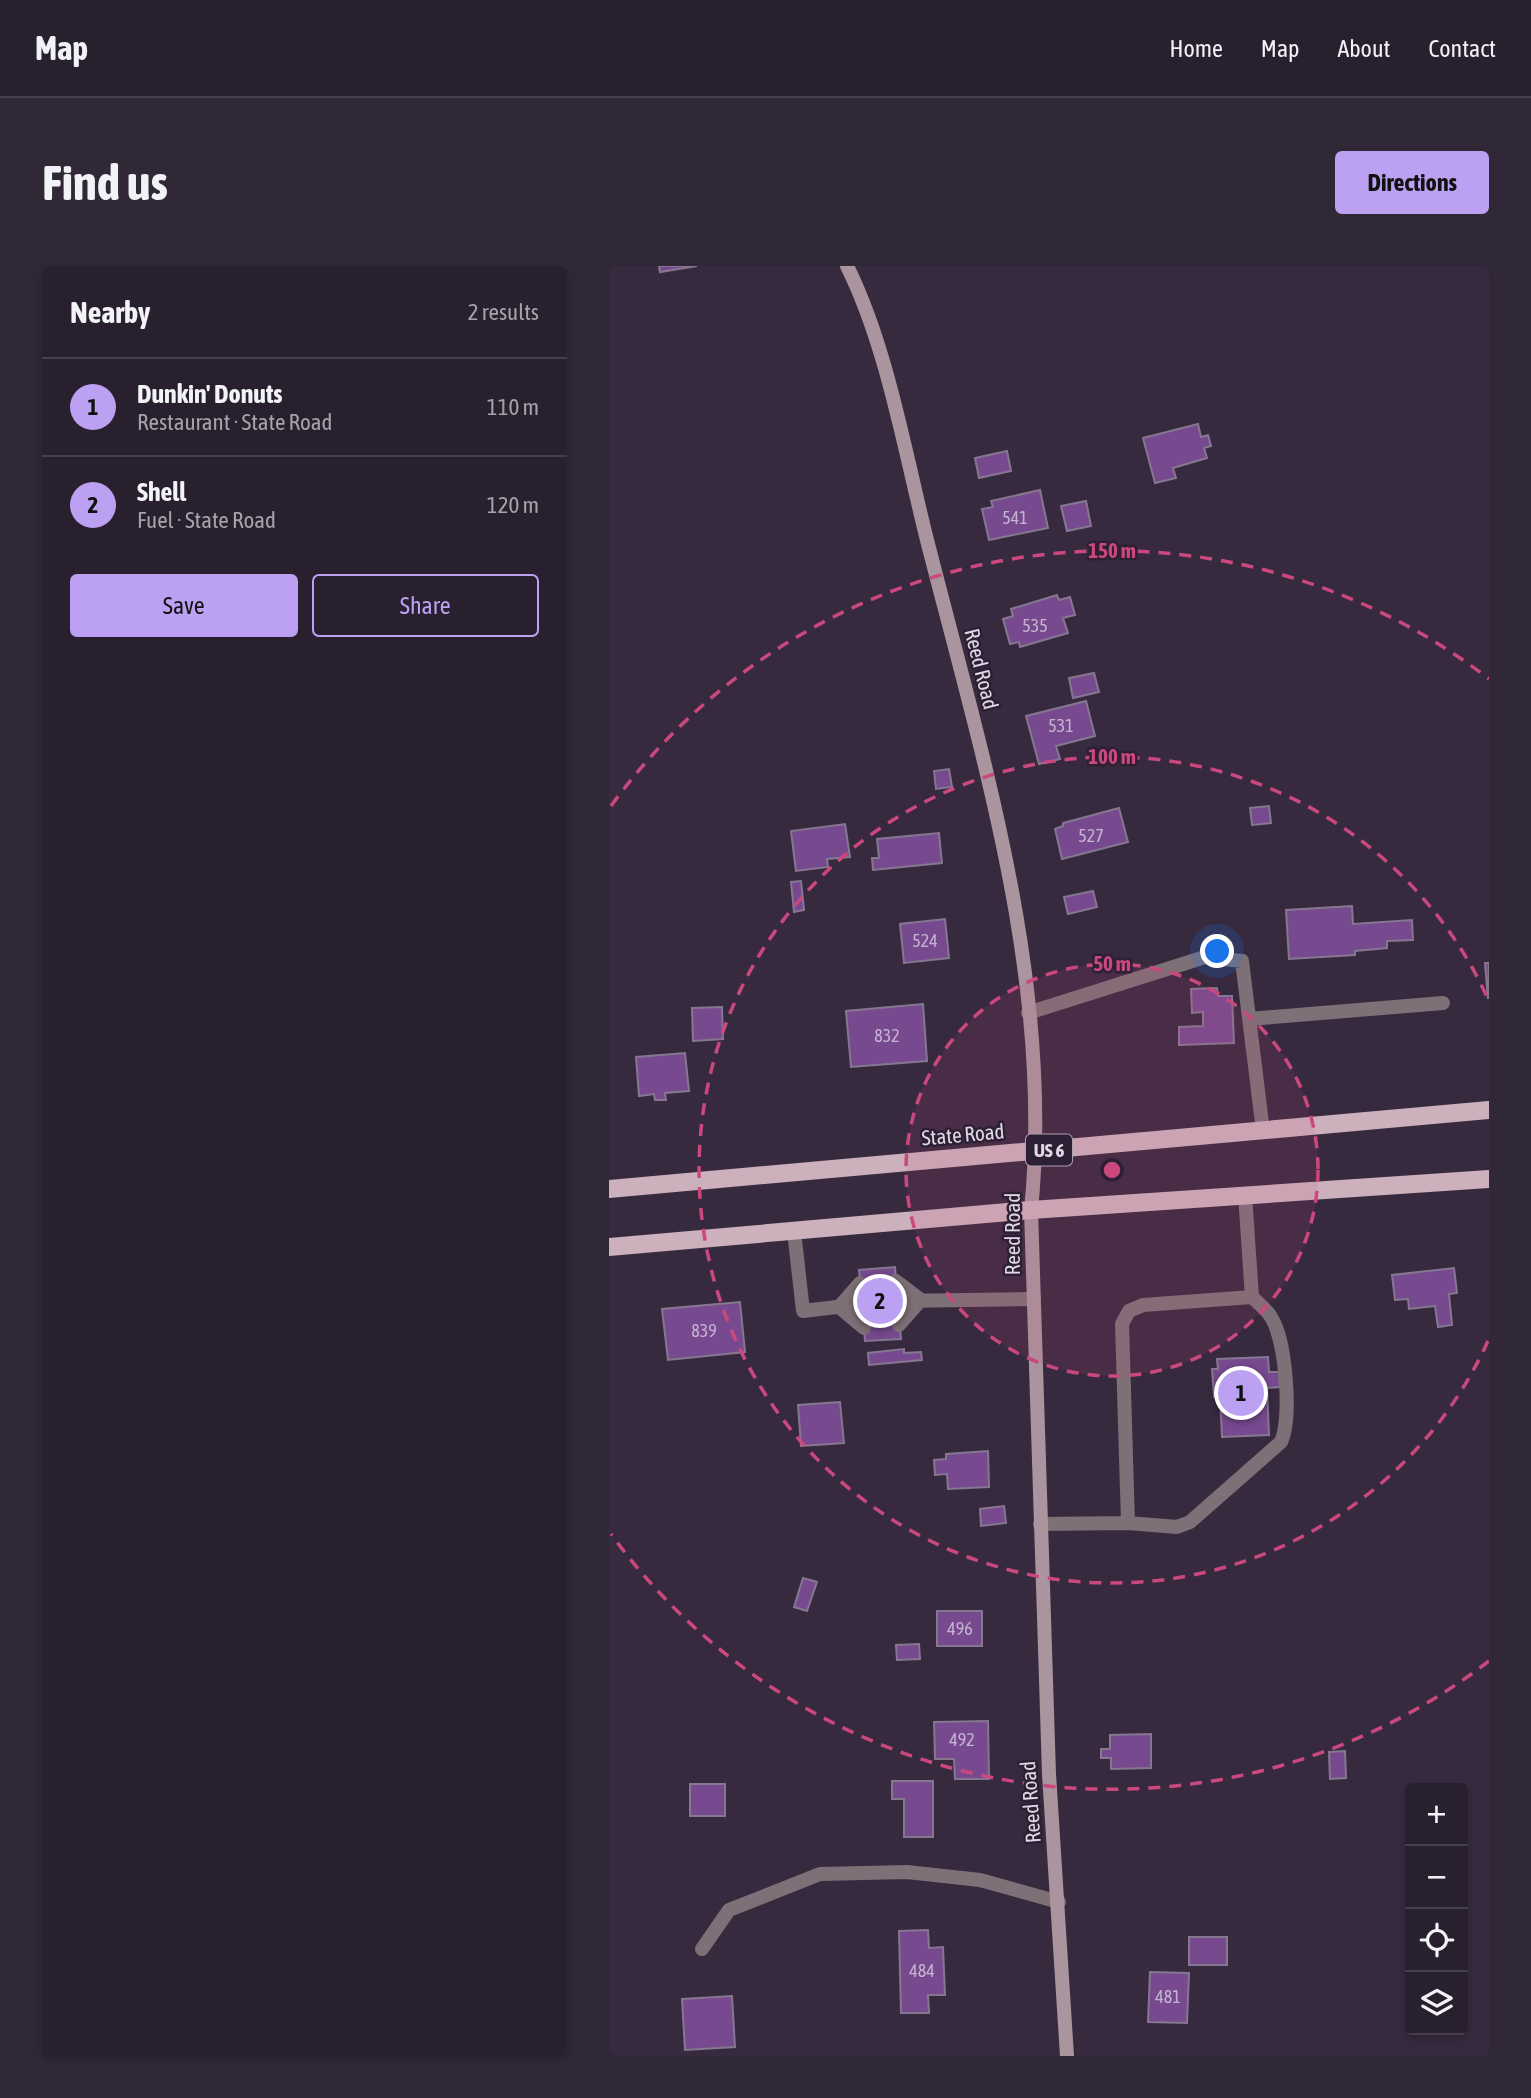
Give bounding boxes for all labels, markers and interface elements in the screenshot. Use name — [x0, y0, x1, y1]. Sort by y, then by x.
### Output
text: Map — [35, 29, 88, 67]
text: Home — [1169, 35, 1223, 62]
text: Map — [1261, 35, 1299, 62]
text: About — [1337, 35, 1390, 62]
text: Contact — [1428, 35, 1496, 62]
button: Directions — [1335, 151, 1489, 214]
text: Find us — [42, 154, 168, 210]
text: Nearby — [70, 295, 150, 329]
text: 2 results — [468, 299, 539, 325]
text: Dunkin' Donuts — [137, 379, 283, 409]
text: 1 — [88, 394, 98, 420]
text: 110 m — [487, 394, 539, 420]
text: Restaurant · State Road — [137, 409, 332, 435]
text: Shell — [137, 477, 186, 507]
text: 2 — [88, 492, 98, 518]
text: 120 m — [487, 492, 539, 518]
text: Fuel · State Road — [137, 507, 276, 533]
house number: 541 — [1002, 507, 1028, 528]
text: 150 m — [1088, 538, 1136, 562]
button: Save — [70, 574, 298, 637]
button: Share — [312, 574, 539, 637]
house number: 535 — [1022, 615, 1048, 636]
street label: Reed Road — [960, 626, 1004, 712]
house number: 531 — [1048, 715, 1074, 736]
text: 100 m — [1088, 744, 1136, 768]
house number: 527 — [1078, 825, 1104, 846]
house number: 524 — [912, 930, 938, 951]
your location — [1200, 934, 1234, 968]
text: 50 m — [1093, 951, 1131, 975]
house number: 832 — [874, 1025, 900, 1046]
street label: State Road — [921, 1118, 1005, 1150]
road number: US 6 — [1026, 1135, 1072, 1166]
centre of rings — [1100, 1158, 1124, 1182]
street label: Reed Road — [1000, 1193, 1024, 1275]
pin: 2 — [857, 1275, 903, 1327]
house number: 839 — [691, 1320, 717, 1341]
pin: 1 — [1218, 1367, 1264, 1419]
house number: 496 — [947, 1618, 973, 1639]
house number: 492 — [949, 1729, 975, 1750]
street label: Reed Road — [1015, 1760, 1045, 1844]
map controls — [1405, 1783, 1468, 2035]
button: + — [1405, 1783, 1468, 1846]
button: − — [1405, 1846, 1468, 1909]
button: locate — [1405, 1909, 1468, 1972]
house number: 484 — [909, 1960, 935, 1981]
button: layers — [1405, 1972, 1468, 2035]
house number: 481 — [1155, 1986, 1181, 2007]

